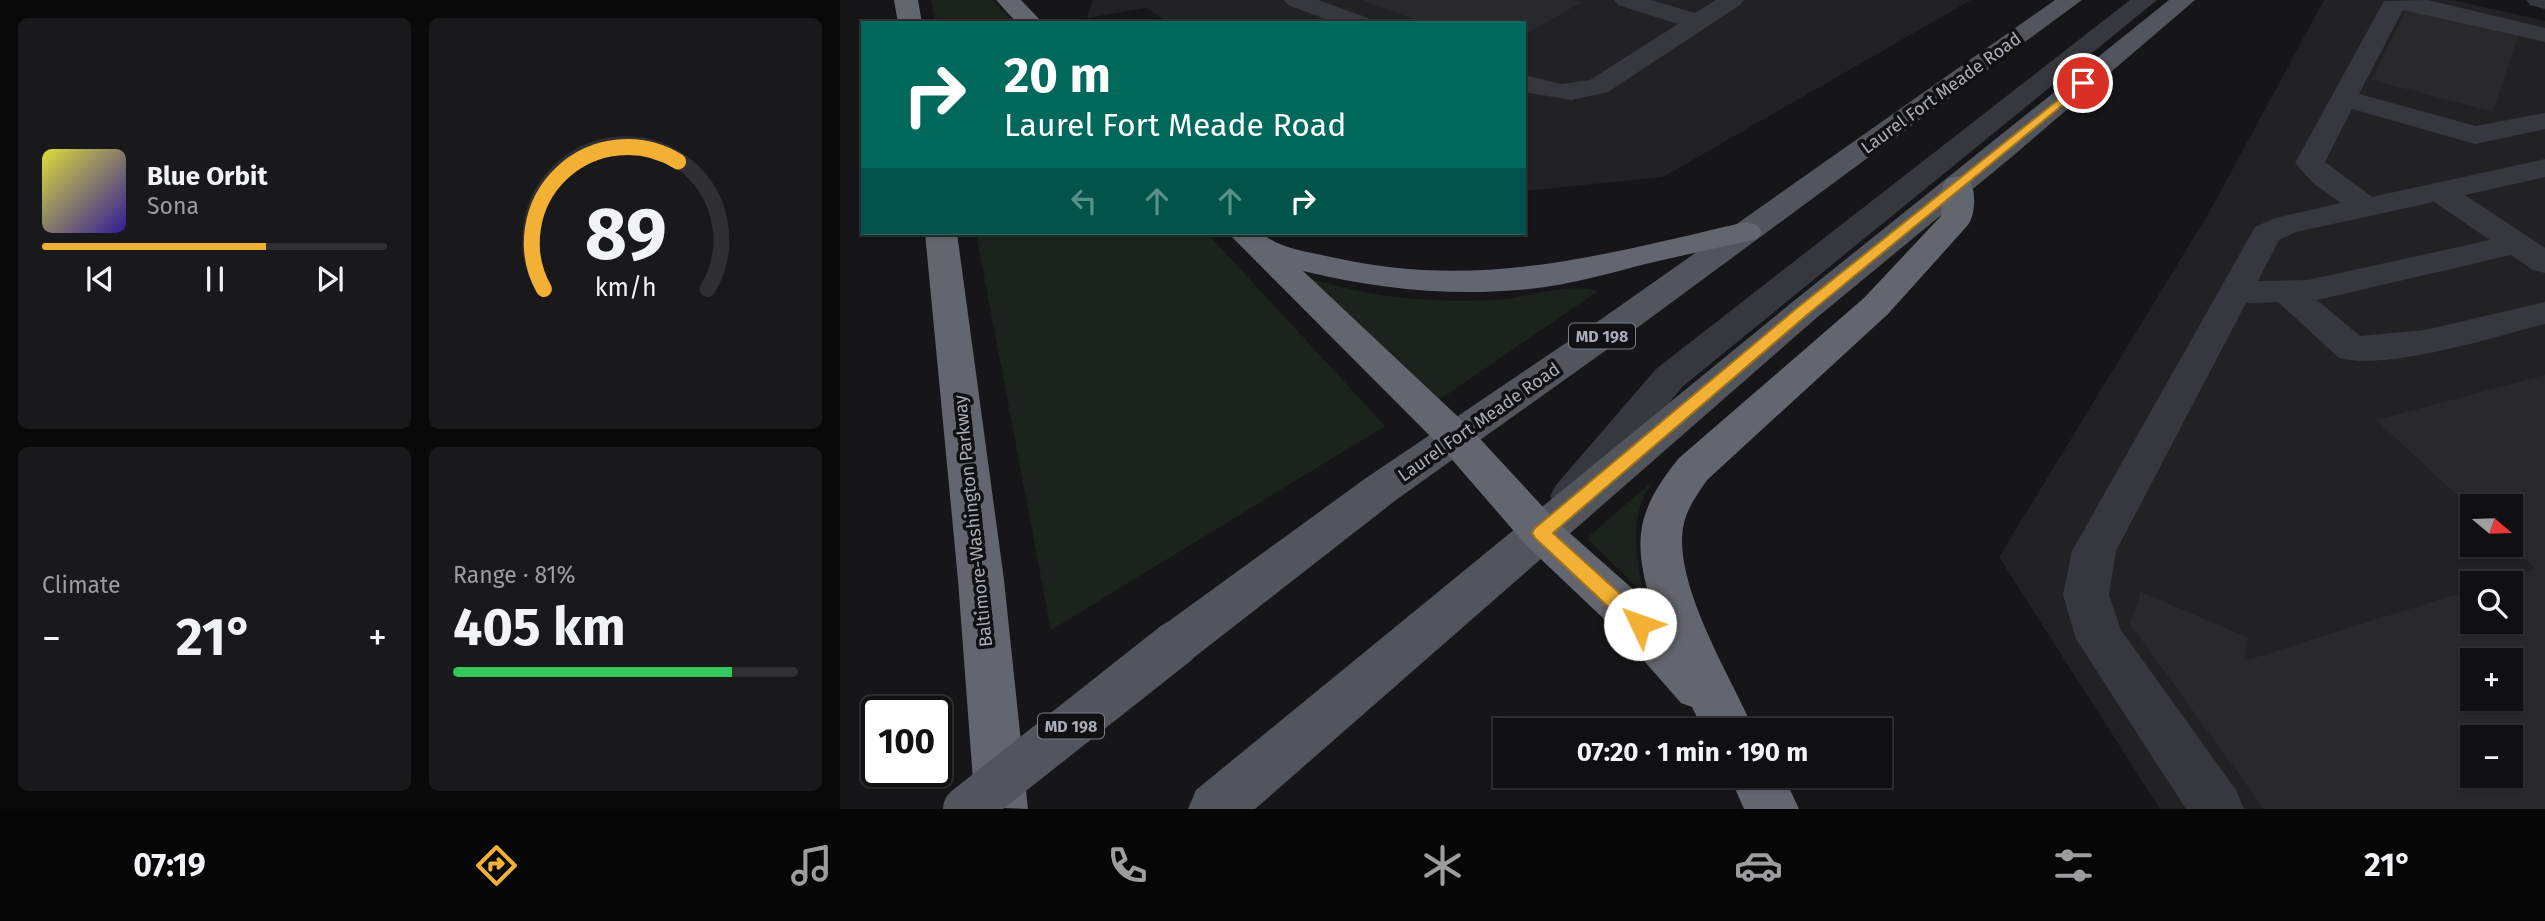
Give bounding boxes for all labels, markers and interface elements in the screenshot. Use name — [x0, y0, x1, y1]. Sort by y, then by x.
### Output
street label: Laurel Fort Meade Road — [1857, 28, 2025, 158]
text: 20 m — [1004, 46, 1111, 105]
icon: right — [889, 49, 980, 140]
pin — [2053, 53, 2113, 113]
icon: arrive — [2064, 64, 2102, 102]
text: Laurel Fort Meade Road — [1004, 106, 1346, 144]
text: Blue Orbit — [147, 161, 267, 192]
icon: left — [1065, 182, 1103, 220]
icon: ahead — [1138, 182, 1176, 220]
icon: ahead — [1211, 182, 1249, 220]
icon: right — [1284, 182, 1322, 220]
text: Sona — [147, 192, 199, 220]
text: 89 — [585, 192, 666, 279]
icon: previous — [81, 260, 119, 298]
icon: pause — [196, 260, 234, 298]
icon: next — [311, 260, 349, 298]
text: km/h — [595, 273, 656, 303]
road number: MD 198 — [1569, 324, 1635, 348]
street label: Laurel Fort Meade Road — [1394, 358, 1564, 486]
street label: Baltimore-Washington Parkway — [949, 394, 997, 648]
north arrow — [2460, 494, 2524, 556]
map controls — [2460, 494, 2523, 788]
text: Range · 81% — [453, 561, 575, 589]
text: Climate — [42, 571, 121, 599]
button: search — [2460, 571, 2523, 634]
position arrow — [1603, 587, 1677, 661]
text: 405 km — [453, 596, 626, 659]
text: 21° — [176, 606, 253, 669]
text: − — [42, 615, 61, 661]
text: + — [368, 615, 387, 661]
button: + — [2460, 648, 2523, 711]
speed limit sign: 100 — [861, 696, 952, 787]
road number: MD 198 — [1038, 713, 1104, 738]
button: − — [2460, 725, 2523, 788]
text: 07:20 · 1 min · 190 m — [1577, 737, 1808, 768]
icon: directions — [472, 841, 521, 890]
icon: music — [787, 841, 836, 890]
icon: phone — [1103, 841, 1152, 890]
icon: climate — [1418, 841, 1467, 890]
icon: car — [1734, 841, 1783, 890]
icon: filters — [2049, 841, 2098, 890]
text: 07:19 — [133, 846, 206, 884]
text: 21° — [2364, 846, 2412, 884]

